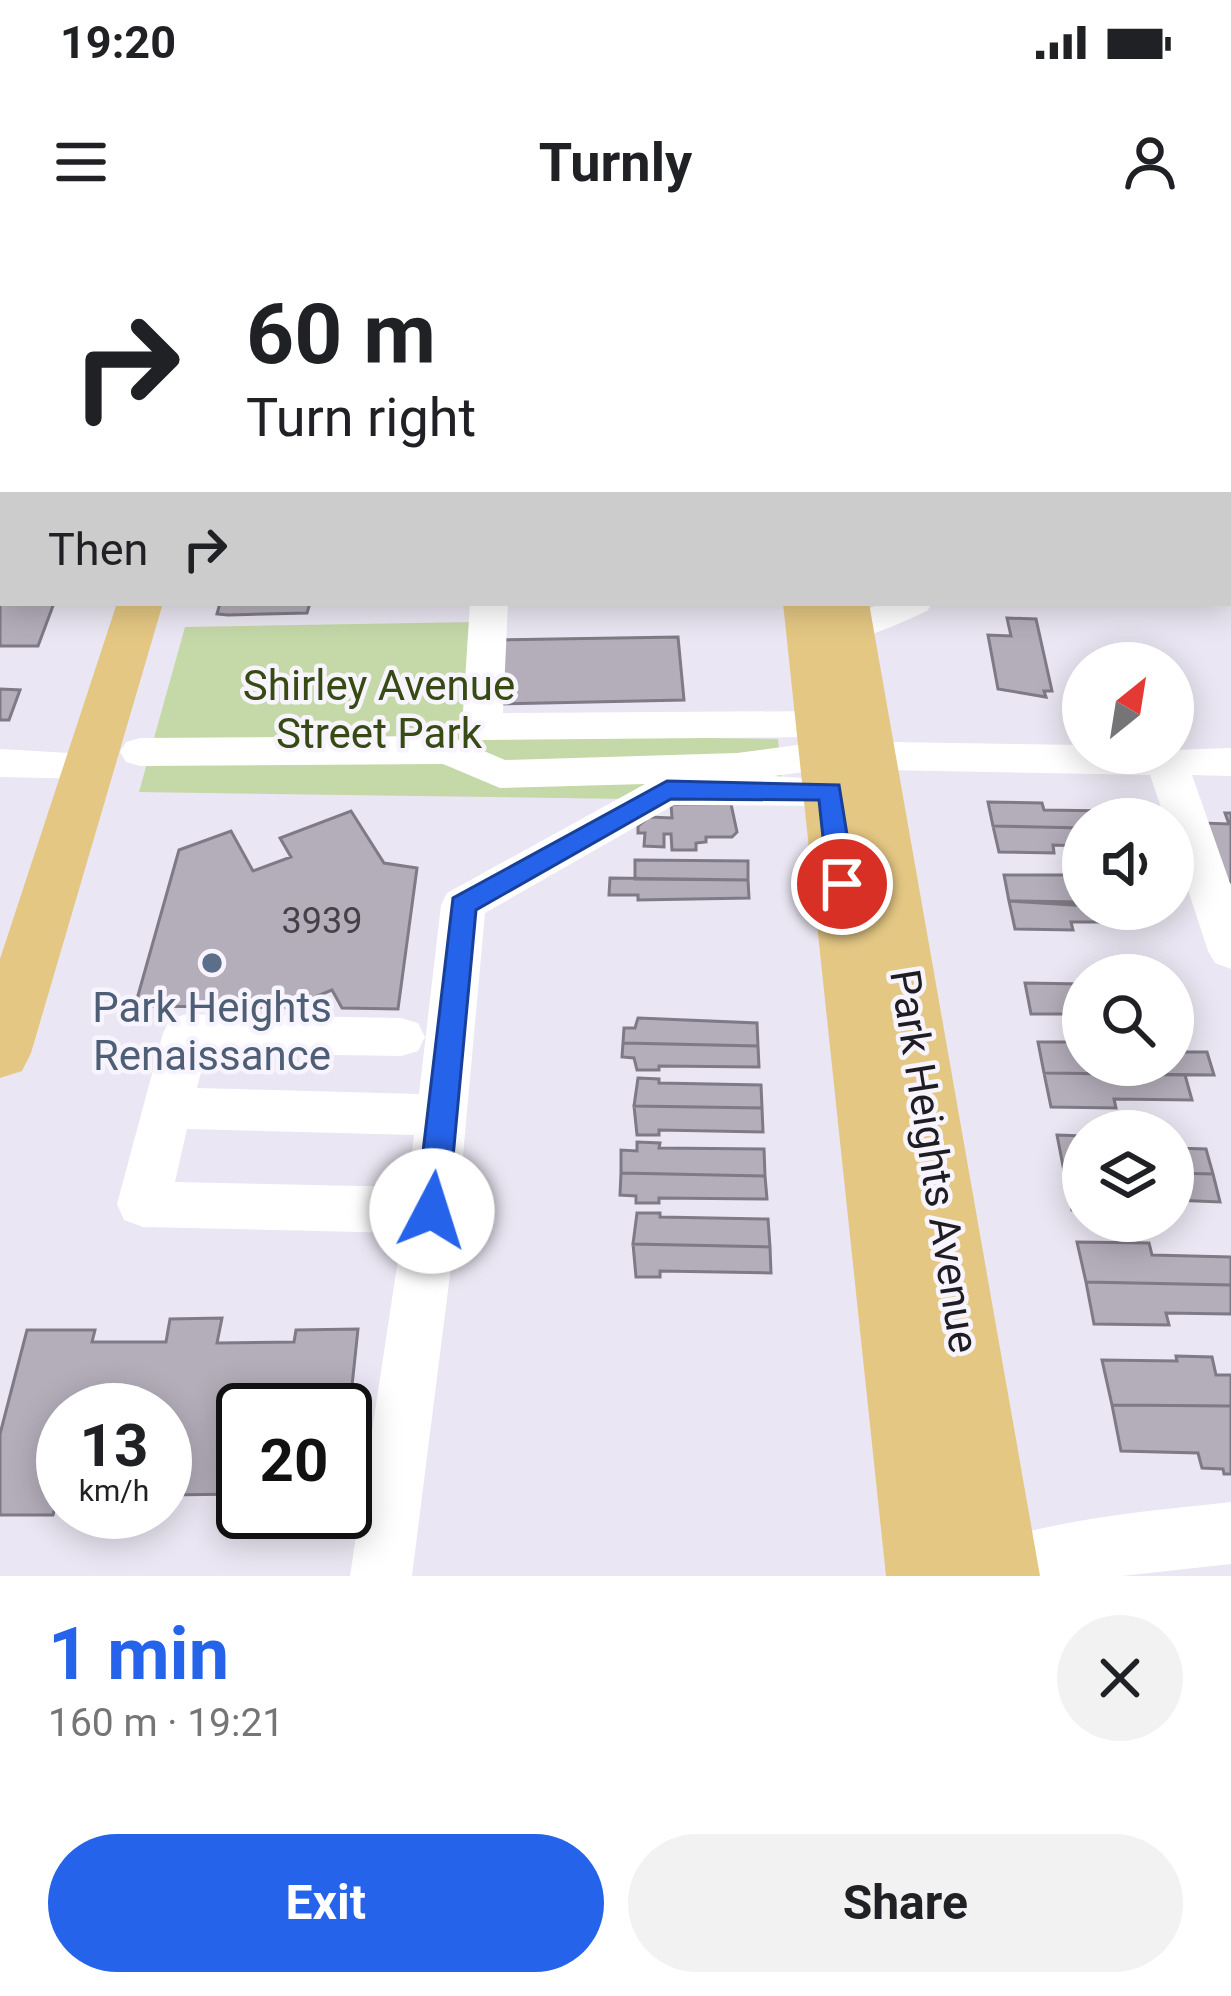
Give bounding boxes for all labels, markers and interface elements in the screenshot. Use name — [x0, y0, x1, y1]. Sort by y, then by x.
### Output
text: 19:20 — [60, 16, 176, 69]
icon: menu — [48, 129, 114, 195]
icon: person — [1117, 129, 1183, 195]
text: Turnly — [539, 131, 692, 194]
text: 60 m — [246, 285, 436, 384]
icon: right — [48, 288, 204, 444]
text: Turn right — [246, 386, 476, 449]
icon: right — [172, 516, 238, 582]
text: Then — [48, 523, 148, 576]
north arrow — [1062, 642, 1194, 774]
map controls — [1062, 642, 1194, 1242]
park label: Shirley Avenue Street Park — [243, 661, 515, 758]
button: sound — [1062, 798, 1194, 930]
pin — [791, 833, 893, 935]
icon: arrive — [809, 851, 875, 917]
house number: 3939 — [282, 900, 362, 942]
marker: Park Heights Renaissance — [199, 950, 225, 976]
button: search — [1062, 954, 1194, 1086]
street label: Park Heights Avenue — [880, 966, 989, 1356]
place label: Park Heights Renaissance — [92, 983, 332, 1080]
button: layers — [1062, 1110, 1194, 1242]
position arrow — [369, 1148, 495, 1274]
speed limit sign: 20 — [216, 1383, 372, 1539]
text: 13 — [80, 1410, 148, 1481]
text: km/h — [79, 1473, 149, 1508]
text: 1 min — [48, 1612, 229, 1697]
button: close — [1057, 1615, 1183, 1741]
text: 160 m · 19:21 — [48, 1700, 284, 1746]
button: Exit — [48, 1834, 604, 1972]
button: Share — [628, 1834, 1183, 1972]

